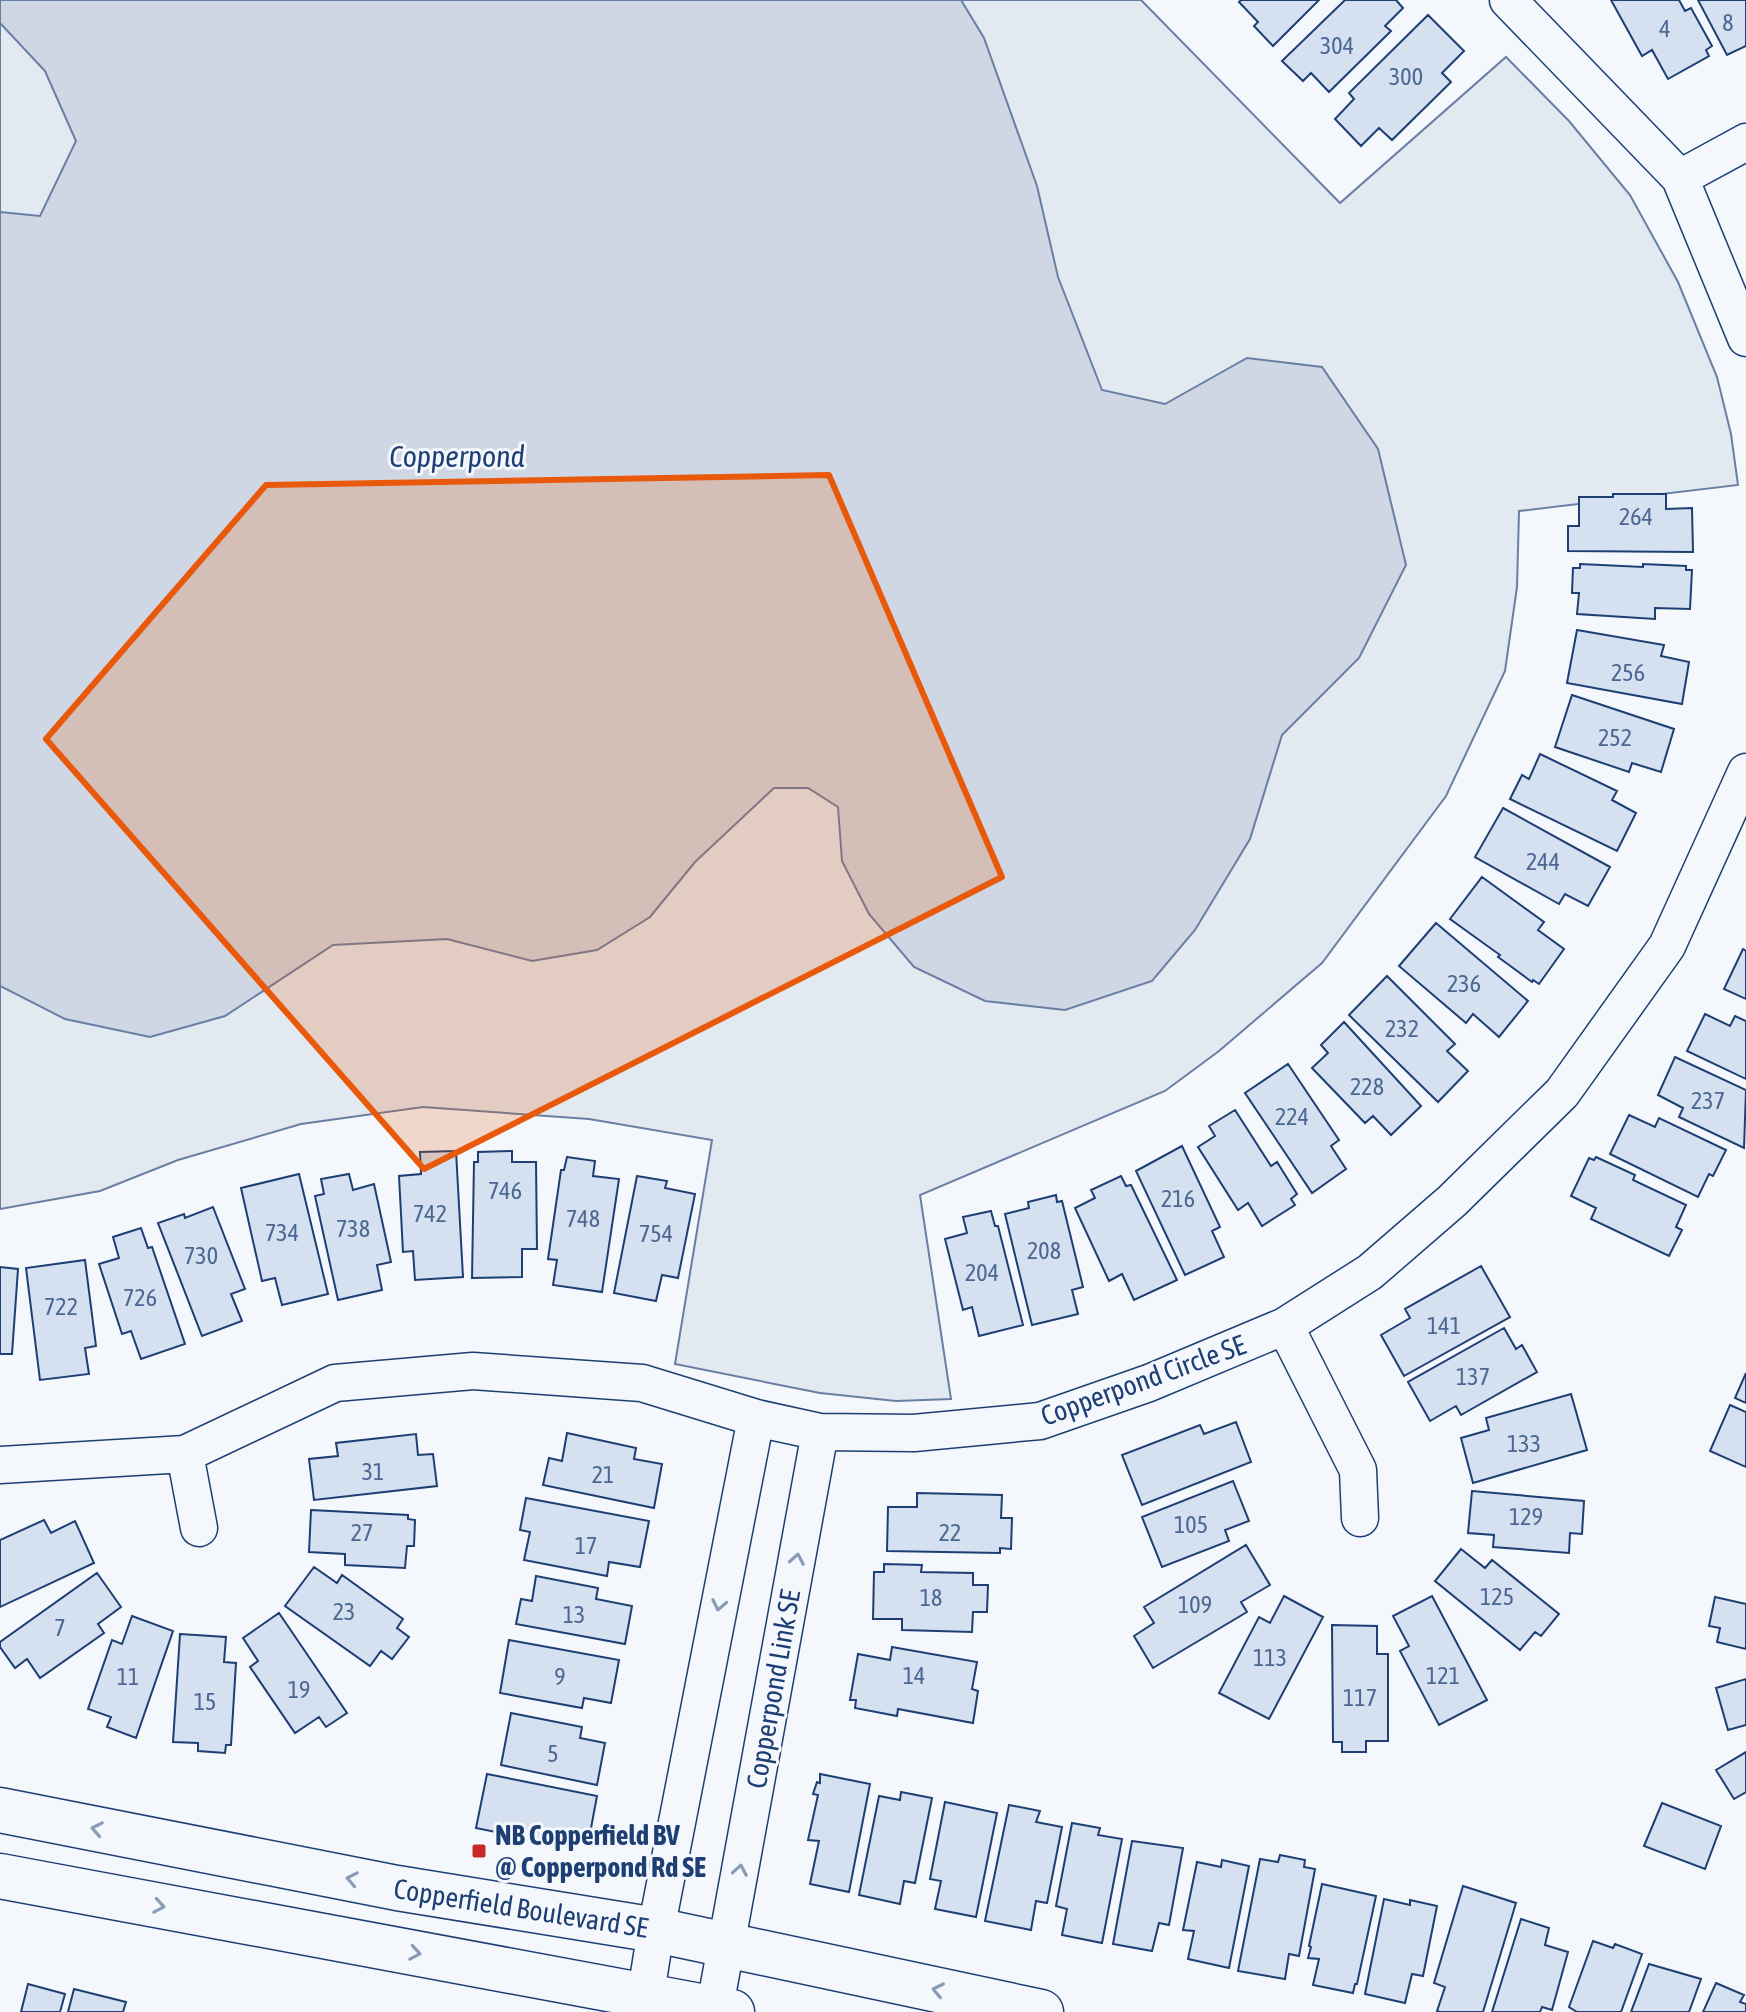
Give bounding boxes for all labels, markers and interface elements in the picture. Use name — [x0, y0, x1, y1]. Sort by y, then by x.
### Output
house number: 8 — [1722, 9, 1734, 36]
house number: 4 — [1659, 15, 1671, 42]
house number: 304 — [1320, 32, 1354, 59]
house number: 300 — [1389, 63, 1423, 90]
water label: Copperpond — [389, 439, 525, 473]
house number: 264 — [1619, 503, 1653, 530]
house number: 256 — [1611, 659, 1645, 686]
house number: 252 — [1598, 724, 1632, 751]
house number: 244 — [1526, 848, 1560, 875]
house number: 236 — [1447, 970, 1481, 997]
house number: 232 — [1385, 1015, 1419, 1042]
house number: 228 — [1350, 1073, 1384, 1100]
house number: 237 — [1691, 1087, 1725, 1114]
house number: 224 — [1275, 1103, 1309, 1130]
house number: 746 — [488, 1177, 522, 1204]
house number: 216 — [1161, 1185, 1195, 1212]
house number: 742 — [413, 1200, 447, 1227]
house number: 748 — [566, 1205, 600, 1232]
house number: 738 — [336, 1215, 370, 1242]
house number: 734 — [265, 1219, 299, 1246]
house number: 754 — [639, 1220, 673, 1247]
house number: 208 — [1027, 1237, 1061, 1264]
house number: 730 — [184, 1242, 218, 1269]
house number: 204 — [965, 1259, 999, 1286]
house number: 726 — [123, 1284, 157, 1311]
house number: 722 — [44, 1293, 78, 1320]
house number: 141 — [1427, 1312, 1461, 1339]
street label: Copperpond Circle SE — [1036, 1328, 1250, 1432]
house number: 137 — [1456, 1363, 1490, 1390]
house number: 133 — [1507, 1430, 1541, 1457]
house number: 31 — [362, 1458, 384, 1485]
house number: 21 — [592, 1461, 614, 1488]
house number: 129 — [1509, 1503, 1543, 1530]
house number: 105 — [1174, 1511, 1208, 1538]
house number: 27 — [351, 1519, 373, 1546]
house number: 22 — [939, 1519, 961, 1546]
house number: 17 — [575, 1532, 597, 1559]
one-way arrow — [787, 1552, 804, 1566]
house number: 125 — [1480, 1583, 1514, 1610]
house number: 18 — [920, 1584, 942, 1611]
street label: Copperpond Link SE — [740, 1587, 806, 1791]
house number: 109 — [1178, 1591, 1212, 1618]
house number: 23 — [333, 1598, 355, 1625]
one-way arrow — [712, 1598, 729, 1612]
house number: 13 — [563, 1601, 585, 1628]
house number: 7 — [54, 1614, 66, 1641]
house number: 113 — [1253, 1644, 1287, 1671]
house number: 14 — [903, 1662, 925, 1689]
house number: 121 — [1426, 1662, 1460, 1689]
house number: 11 — [117, 1663, 139, 1690]
house number: 9 — [554, 1663, 566, 1690]
house number: 19 — [288, 1676, 310, 1703]
house number: 117 — [1343, 1684, 1377, 1711]
house number: 15 — [194, 1688, 216, 1715]
house number: 5 — [547, 1740, 559, 1767]
place label: NB Copperfield BV @ Copperpond Rd SE — [495, 1819, 706, 1883]
one-way arrow — [90, 1822, 104, 1839]
marker: NB Copperfield BV @ Copperpond Rd SE — [470, 1842, 488, 1860]
one-way arrow — [731, 1863, 748, 1876]
one-way arrow — [346, 1872, 359, 1889]
street label: Copperfield Boulevard SE — [392, 1872, 650, 1944]
one-way arrow — [153, 1896, 166, 1913]
one-way arrow — [408, 1943, 422, 1960]
one-way arrow — [931, 1982, 945, 1999]

